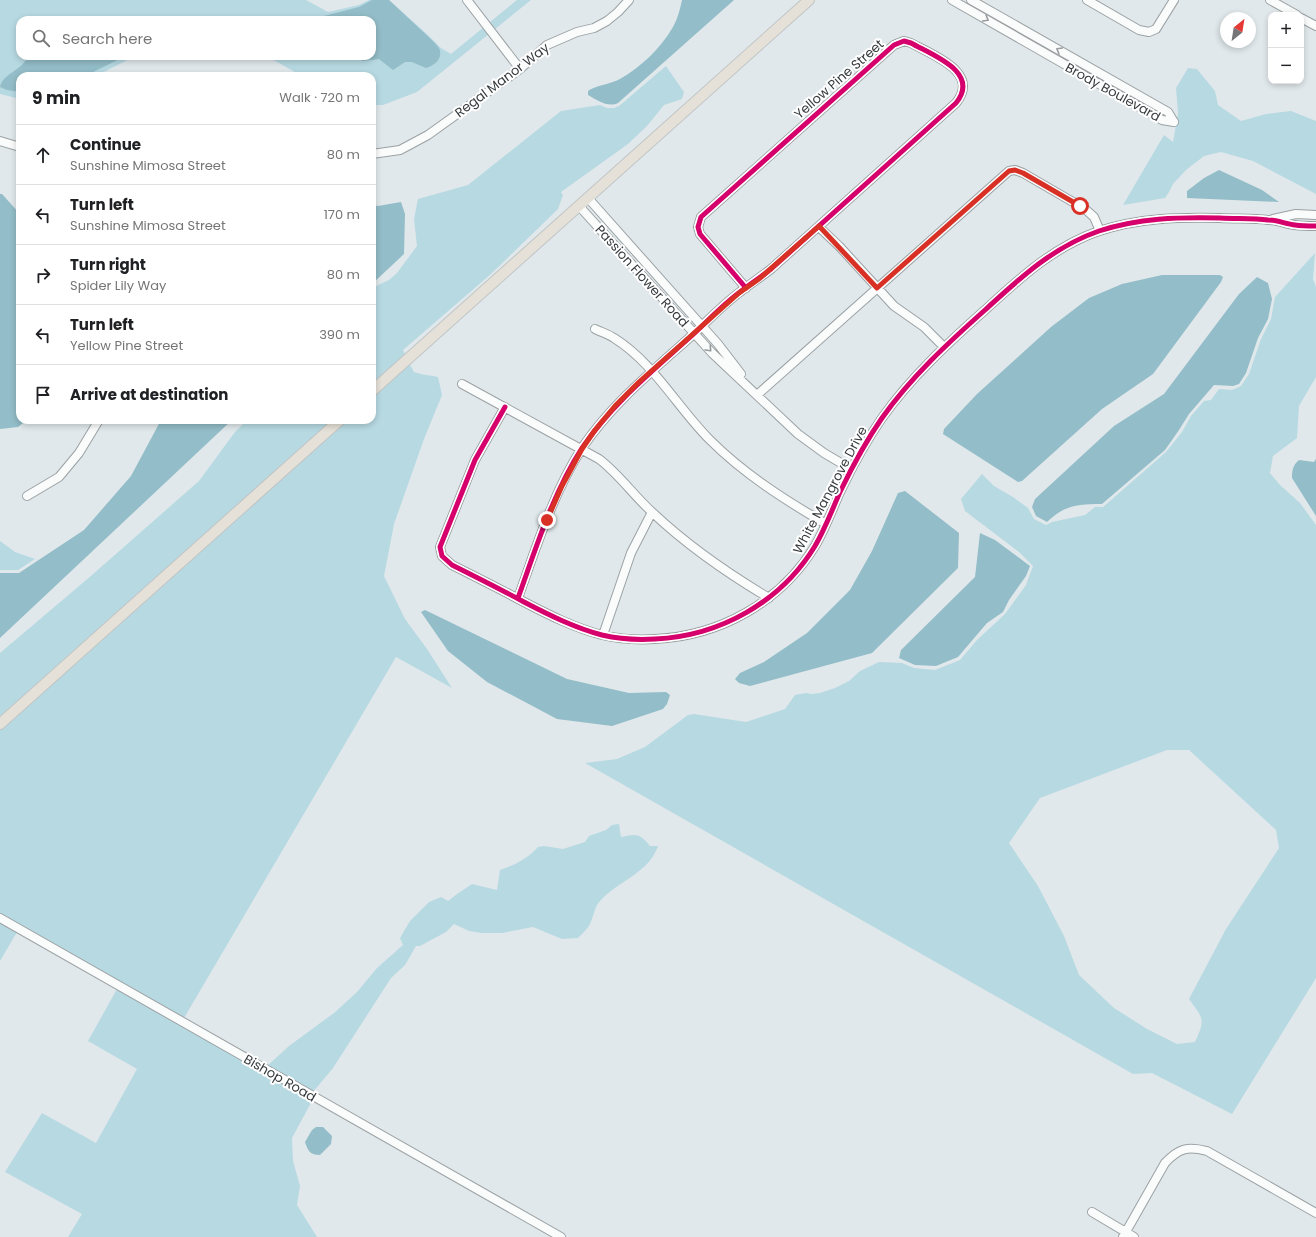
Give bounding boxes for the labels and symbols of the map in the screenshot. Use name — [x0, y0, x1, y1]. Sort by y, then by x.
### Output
north arrow — [1220, 12, 1256, 48]
one-way arrow — [982, 15, 989, 22]
street label: Yellow Pine Street — [790, 35, 888, 123]
street label: Regal Manor Way — [451, 38, 554, 122]
one-way arrow — [1056, 47, 1063, 54]
street label: Brody Boulevard — [1062, 58, 1164, 126]
route start — [1071, 197, 1089, 215]
street label: Passion Flower Road — [591, 221, 693, 331]
one-way arrow — [704, 344, 711, 352]
street label: White Mangrove Drive — [788, 423, 872, 557]
route end — [538, 511, 556, 529]
street label: Bishop Road — [240, 1050, 320, 1106]

